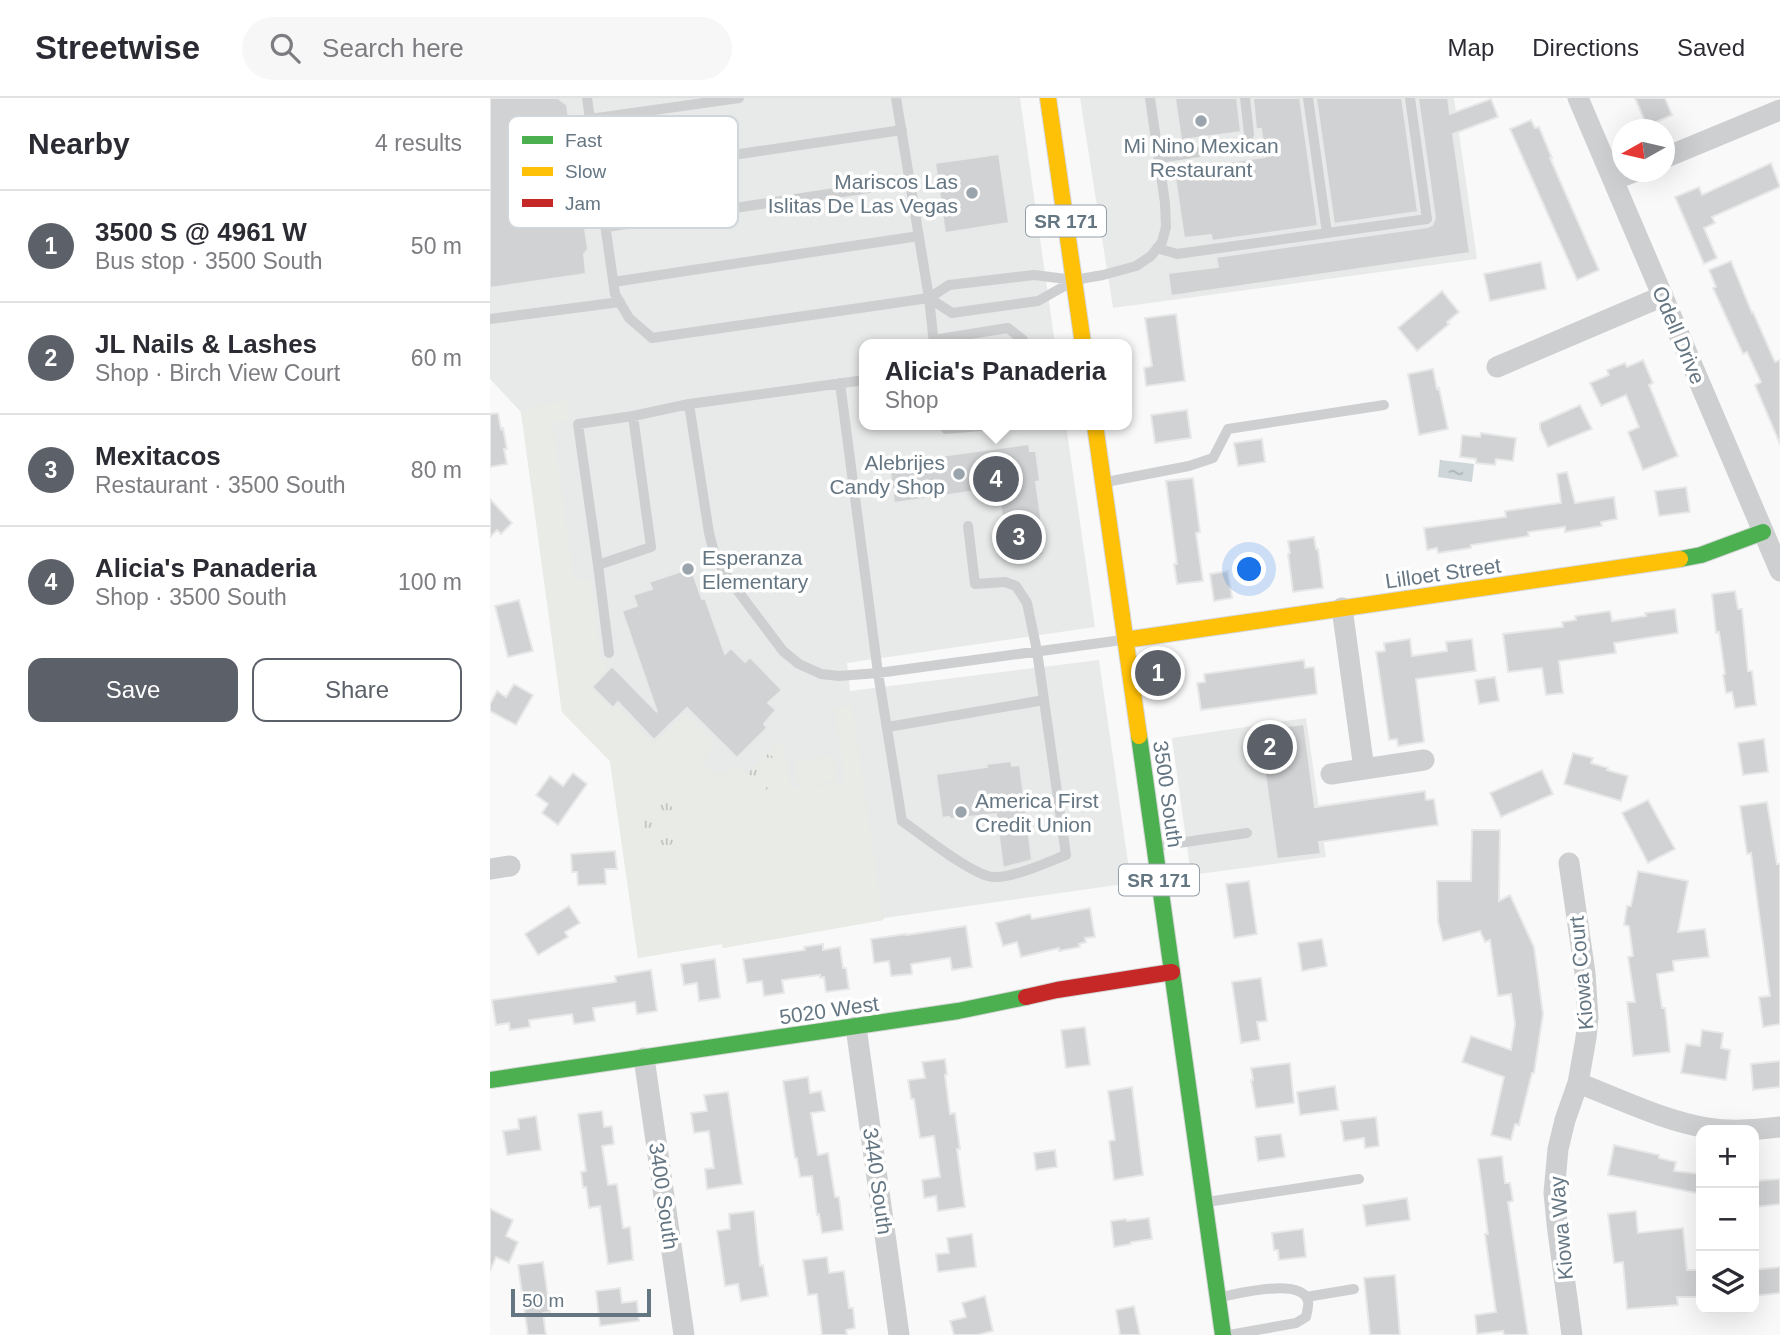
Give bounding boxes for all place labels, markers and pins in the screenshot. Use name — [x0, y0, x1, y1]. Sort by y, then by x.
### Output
marker: Mi Nino Mexican Restaurant — [1193, 113, 1209, 129]
place label: Mi Nino Mexican Restaurant — [1123, 134, 1279, 181]
place label: Mariscos Las Islitas De Las Vegas — [768, 170, 958, 217]
marker: Mariscos Las Islitas De Las Vegas — [964, 185, 980, 201]
place label: Alebrijes Candy Shop — [829, 451, 945, 498]
pin: 4 — [973, 453, 1019, 505]
marker: Alebrijes Candy Shop — [951, 466, 967, 482]
pin: 3 — [996, 511, 1042, 563]
place label: Esperanza Elementary — [702, 546, 809, 593]
marker: Esperanza Elementary — [680, 561, 696, 577]
pin: 1 — [1135, 647, 1181, 699]
pin: 2 — [1247, 721, 1293, 773]
place label: America First Credit Union — [975, 789, 1099, 836]
marker: America First Credit Union — [953, 804, 969, 820]

